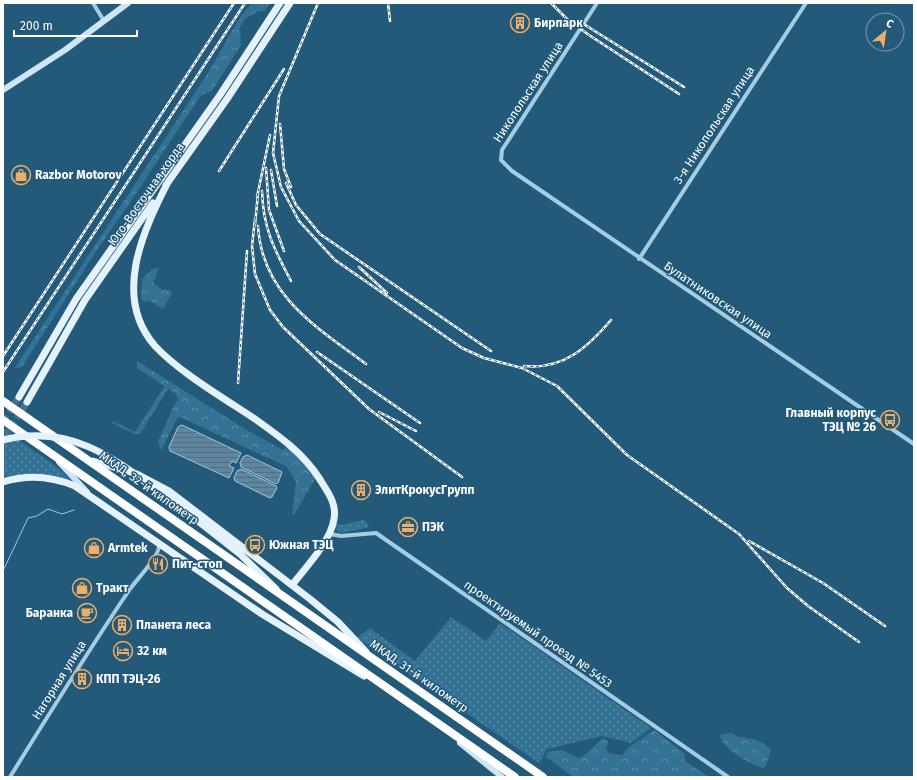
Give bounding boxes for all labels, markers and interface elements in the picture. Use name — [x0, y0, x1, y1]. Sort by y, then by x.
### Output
scale bar — [14, 12, 137, 38]
building icon: Бирпарк — [509, 12, 531, 34]
north arrow — [865, 12, 905, 52]
place label: Бирпарк — [534, 16, 583, 30]
text: С — [884, 16, 896, 31]
text: 200 m — [20, 19, 53, 33]
street label: Никопольская улица — [490, 39, 566, 145]
street label: 3-я Никопольская улица — [671, 64, 757, 186]
street label: Юго-Восточная хорда — [105, 140, 187, 248]
shop icon: Razbor Motorov — [10, 164, 32, 186]
place label: Razbor Motorov — [35, 168, 122, 182]
street label: Булатниковская улица — [661, 259, 775, 341]
place label: Главный корпус ТЭЦ № 26 — [785, 406, 876, 434]
bus stop icon: Главный корпус ТЭЦ № 26 — [879, 409, 901, 431]
street label: МКАД, 32-й километр — [97, 448, 201, 528]
building icon: ЭлитКрокусГрупп — [350, 479, 372, 501]
place label: ЭлитКрокусГрупп — [375, 483, 474, 497]
office icon: ПЭК — [397, 516, 419, 538]
place label: ПЭК — [422, 520, 444, 534]
bus stop icon: Южная ТЭЦ — [244, 534, 266, 556]
shop icon: Armtek — [83, 537, 105, 559]
place label: Южная ТЭЦ — [269, 538, 334, 552]
place label: Armtek — [107, 541, 148, 555]
restaurant icon: Пит-стоп — [147, 553, 169, 575]
place label: Пит-стоп — [172, 557, 223, 571]
shop icon: Тракт — [71, 577, 93, 599]
street label: проектируемый проезд № 5453 — [461, 577, 615, 691]
place label: Тракт — [96, 581, 129, 595]
cafe icon: Баранка — [76, 602, 98, 624]
place label: Баранка — [26, 606, 73, 620]
building icon: Планета леса — [111, 614, 133, 636]
place label: Планета леса — [136, 618, 211, 632]
street label: МКАД, 31-й километр — [367, 637, 471, 715]
street label: Нагорная улица — [29, 638, 89, 722]
hotel icon: 32 км — [112, 640, 134, 662]
place label: 32 км — [136, 644, 167, 658]
building icon: КПП ТЭЦ-26 — [71, 668, 93, 690]
place label: КПП ТЭЦ-26 — [96, 672, 161, 686]

